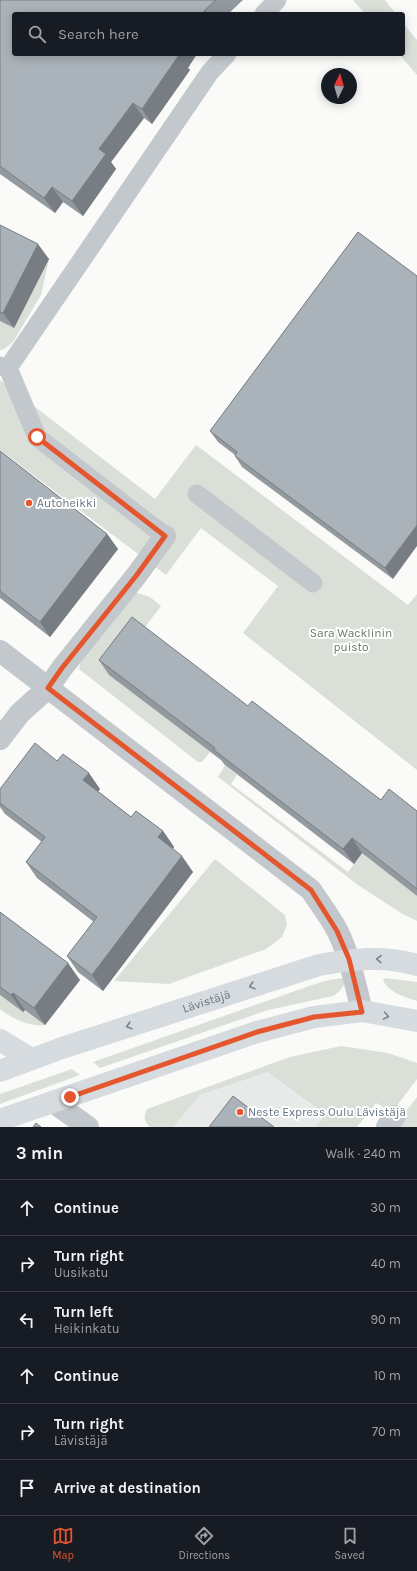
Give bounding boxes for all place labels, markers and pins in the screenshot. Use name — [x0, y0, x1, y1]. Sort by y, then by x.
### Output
place label: Autoheikki — [37, 496, 96, 510]
marker: Autoheikki — [24, 498, 34, 508]
place label: Neste Express Oulu Lävistäjä — [248, 1105, 406, 1119]
marker: Neste Express Oulu Lävistäjä — [235, 1107, 245, 1117]

